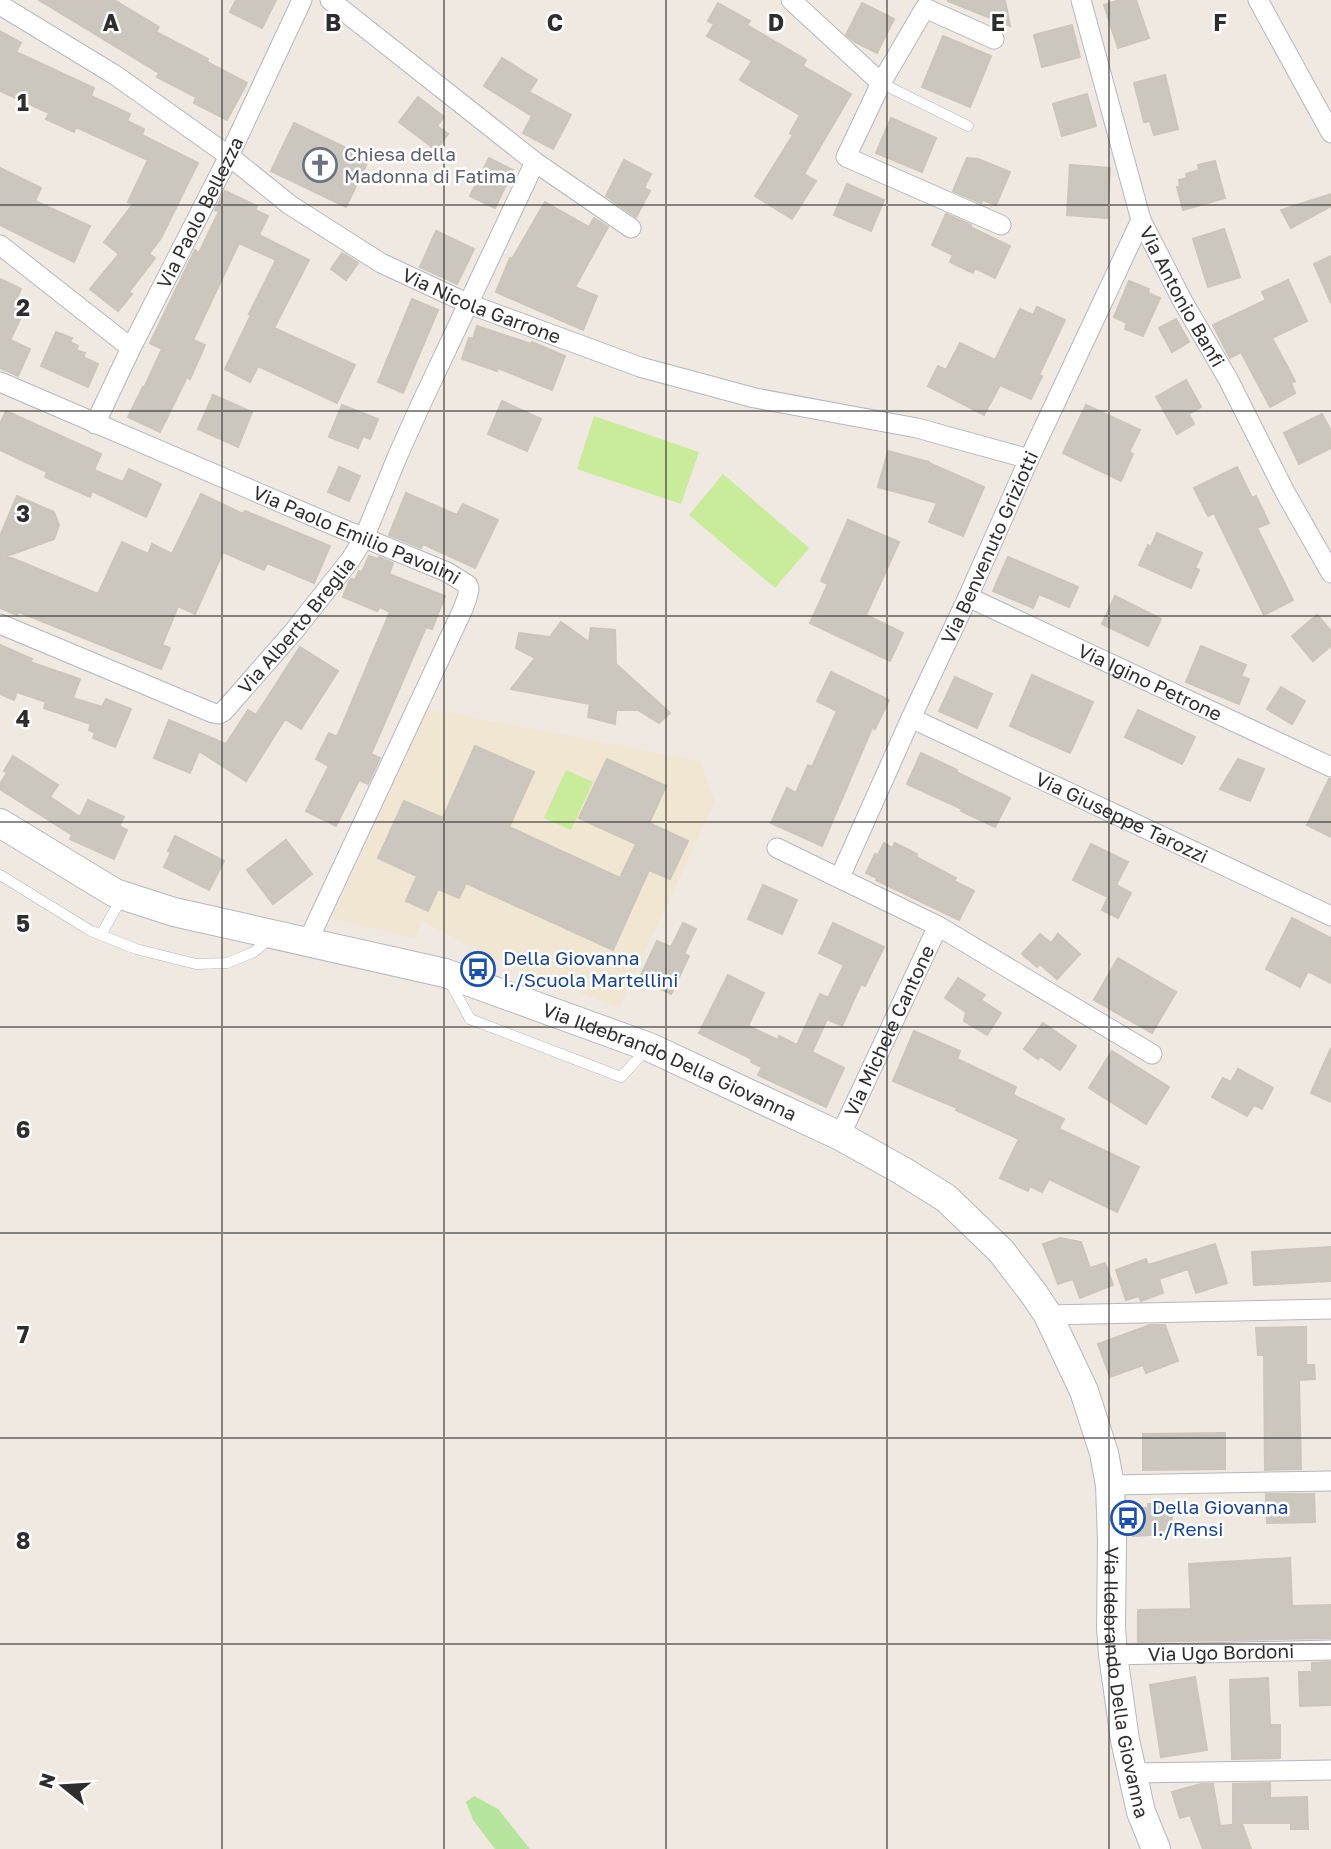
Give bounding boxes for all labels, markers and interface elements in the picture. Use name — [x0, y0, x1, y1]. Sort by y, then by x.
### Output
text: A — [103, 8, 120, 36]
text: B — [325, 8, 341, 36]
text: C — [547, 8, 563, 36]
text: D — [768, 8, 784, 36]
text: E — [991, 8, 1005, 36]
text: F — [1213, 8, 1227, 36]
text: 1 — [17, 88, 29, 116]
street label: Via Paolo Bellezza — [151, 133, 247, 292]
place label: Chiesa della Madonna di Fatima — [344, 142, 516, 187]
church icon: Chiesa della Madonna di Fatima — [301, 146, 339, 184]
street label: Via Antonio Banfi — [1135, 222, 1230, 371]
street label: Via Nicola Garrone — [399, 263, 564, 348]
text: 2 — [16, 293, 30, 321]
street label: Via Benvenuto Griziotti — [936, 447, 1042, 647]
street label: Via Paolo Emilio Pavolini — [250, 480, 465, 589]
text: 3 — [16, 499, 30, 527]
street label: Via Alberto Breglia — [233, 552, 359, 698]
street label: Via Igino Petrone — [1075, 638, 1226, 725]
text: 4 — [16, 704, 30, 732]
street label: Via Giuseppe Tarozzi — [1032, 766, 1212, 867]
text: 5 — [16, 909, 30, 937]
street label: Via Michele Cantone — [839, 941, 938, 1120]
place label: Della Giovanna I./Scuola Martellini — [503, 946, 678, 991]
bus stop icon: Della Giovanna I./Scuola Martellini — [459, 950, 497, 988]
street label: Via Ildebrando Della Giovanna — [540, 997, 800, 1125]
text: 6 — [16, 1115, 30, 1143]
text: 7 — [17, 1320, 29, 1348]
place label: Della Giovanna I./Rensi — [1152, 1495, 1288, 1540]
bus stop icon: Della Giovanna I./Rensi — [1109, 1499, 1147, 1537]
text: 8 — [16, 1526, 30, 1554]
street label: Via Ildebrando Della Giovanna — [1100, 1546, 1154, 1821]
street label: Via Ugo Bordoni — [1148, 1639, 1294, 1665]
north arrow — [28, 1751, 98, 1821]
text: N — [33, 1770, 60, 1791]

